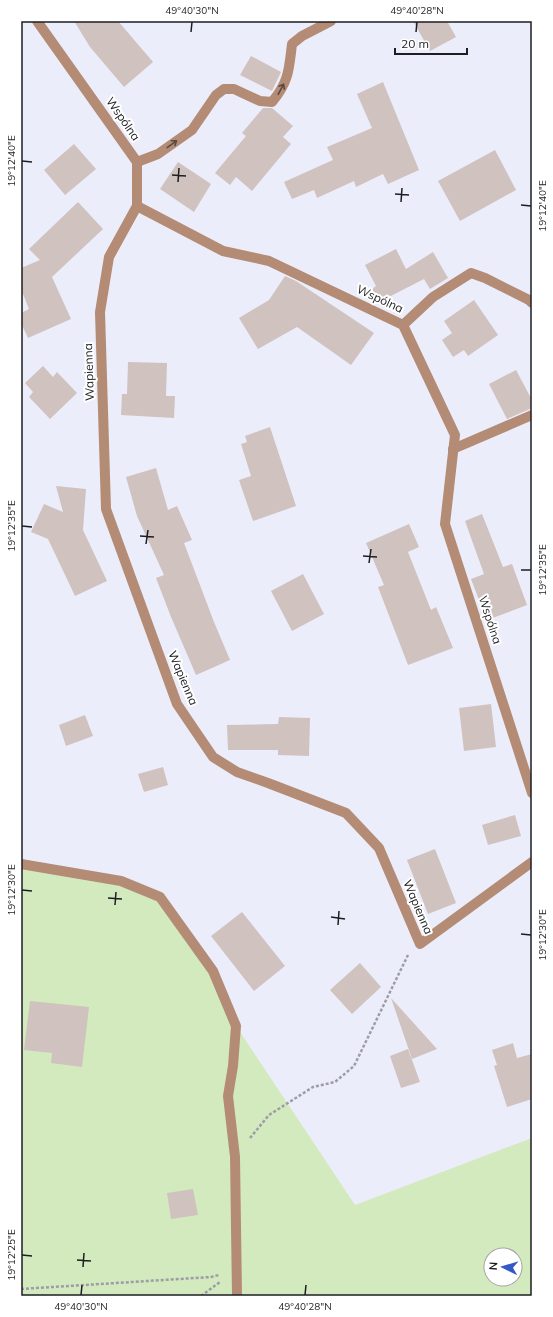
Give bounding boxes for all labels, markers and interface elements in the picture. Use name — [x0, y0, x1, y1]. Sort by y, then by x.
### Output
text: 49°40'30"N — [165, 4, 219, 17]
text: 49°40'28"N — [390, 4, 444, 17]
scale bar — [395, 30, 467, 56]
text: 20 m — [401, 36, 429, 51]
one-way arrow — [278, 83, 286, 95]
street label: Wspólna — [103, 94, 144, 143]
text: 19°12'40"E — [5, 135, 18, 187]
one-way arrow — [166, 140, 177, 148]
text: 19°12'40"E — [536, 180, 549, 232]
street label: Wspólna — [355, 281, 406, 316]
street label: Wapienna — [80, 343, 97, 401]
text: 19°12'35"E — [5, 500, 18, 552]
text: 19°12'35"E — [536, 544, 549, 596]
street label: Wspólna — [476, 594, 505, 646]
street label: Wapienna — [165, 648, 202, 707]
text: 19°12'30"E — [5, 864, 18, 916]
street label: Wapienna — [400, 877, 437, 936]
text: 19°12'30"E — [536, 909, 549, 961]
text: 19°12'25"E — [5, 1229, 18, 1281]
north arrow — [483, 1247, 523, 1287]
text: N — [486, 1261, 500, 1271]
text: 49°40'30"N — [54, 1300, 108, 1313]
text: 49°40'28"N — [278, 1300, 332, 1313]

